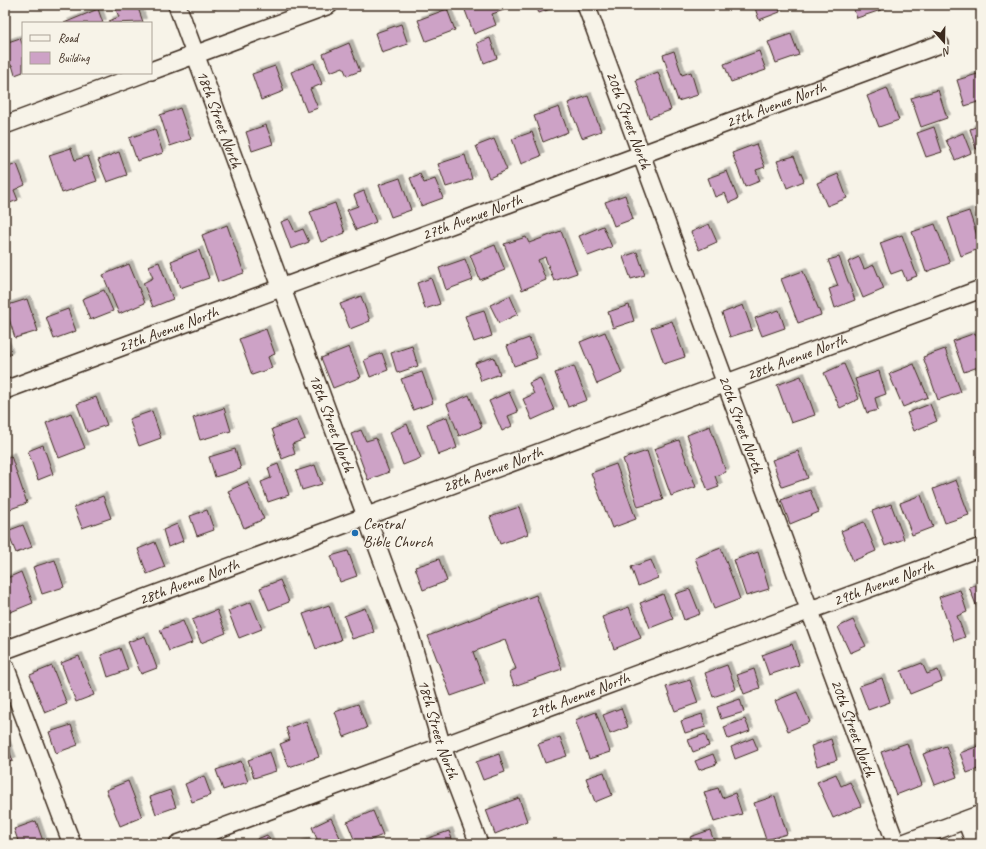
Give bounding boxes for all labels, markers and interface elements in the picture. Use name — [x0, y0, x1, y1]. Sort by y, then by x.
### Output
legend — [22, 22, 152, 74]
north arrow — [924, 22, 964, 62]
text: Road — [58, 30, 80, 46]
text: N — [940, 44, 953, 60]
text: Building — [58, 50, 90, 66]
street label: 18th Street North — [192, 68, 247, 172]
street label: 20th Street North — [601, 69, 656, 173]
street label: 27th Avenue North — [723, 77, 830, 132]
street label: 27th Avenue North — [419, 189, 526, 245]
street label: 27th Avenue North — [115, 301, 223, 357]
street label: 28th Avenue North — [744, 329, 851, 385]
street label: 18th Street North — [305, 372, 359, 476]
street label: 20th Street North — [714, 373, 768, 477]
street label: 28th Avenue North — [440, 441, 547, 497]
place label: Central Bible Church — [363, 514, 433, 552]
marker: Central Bible Church — [350, 528, 360, 538]
street label: 28th Avenue North — [136, 554, 243, 610]
street label: 29th Avenue North — [830, 555, 938, 611]
street label: 29th Avenue North — [527, 667, 634, 723]
street label: 18th Street North — [413, 677, 463, 782]
street label: 20th Street North — [826, 677, 881, 781]

